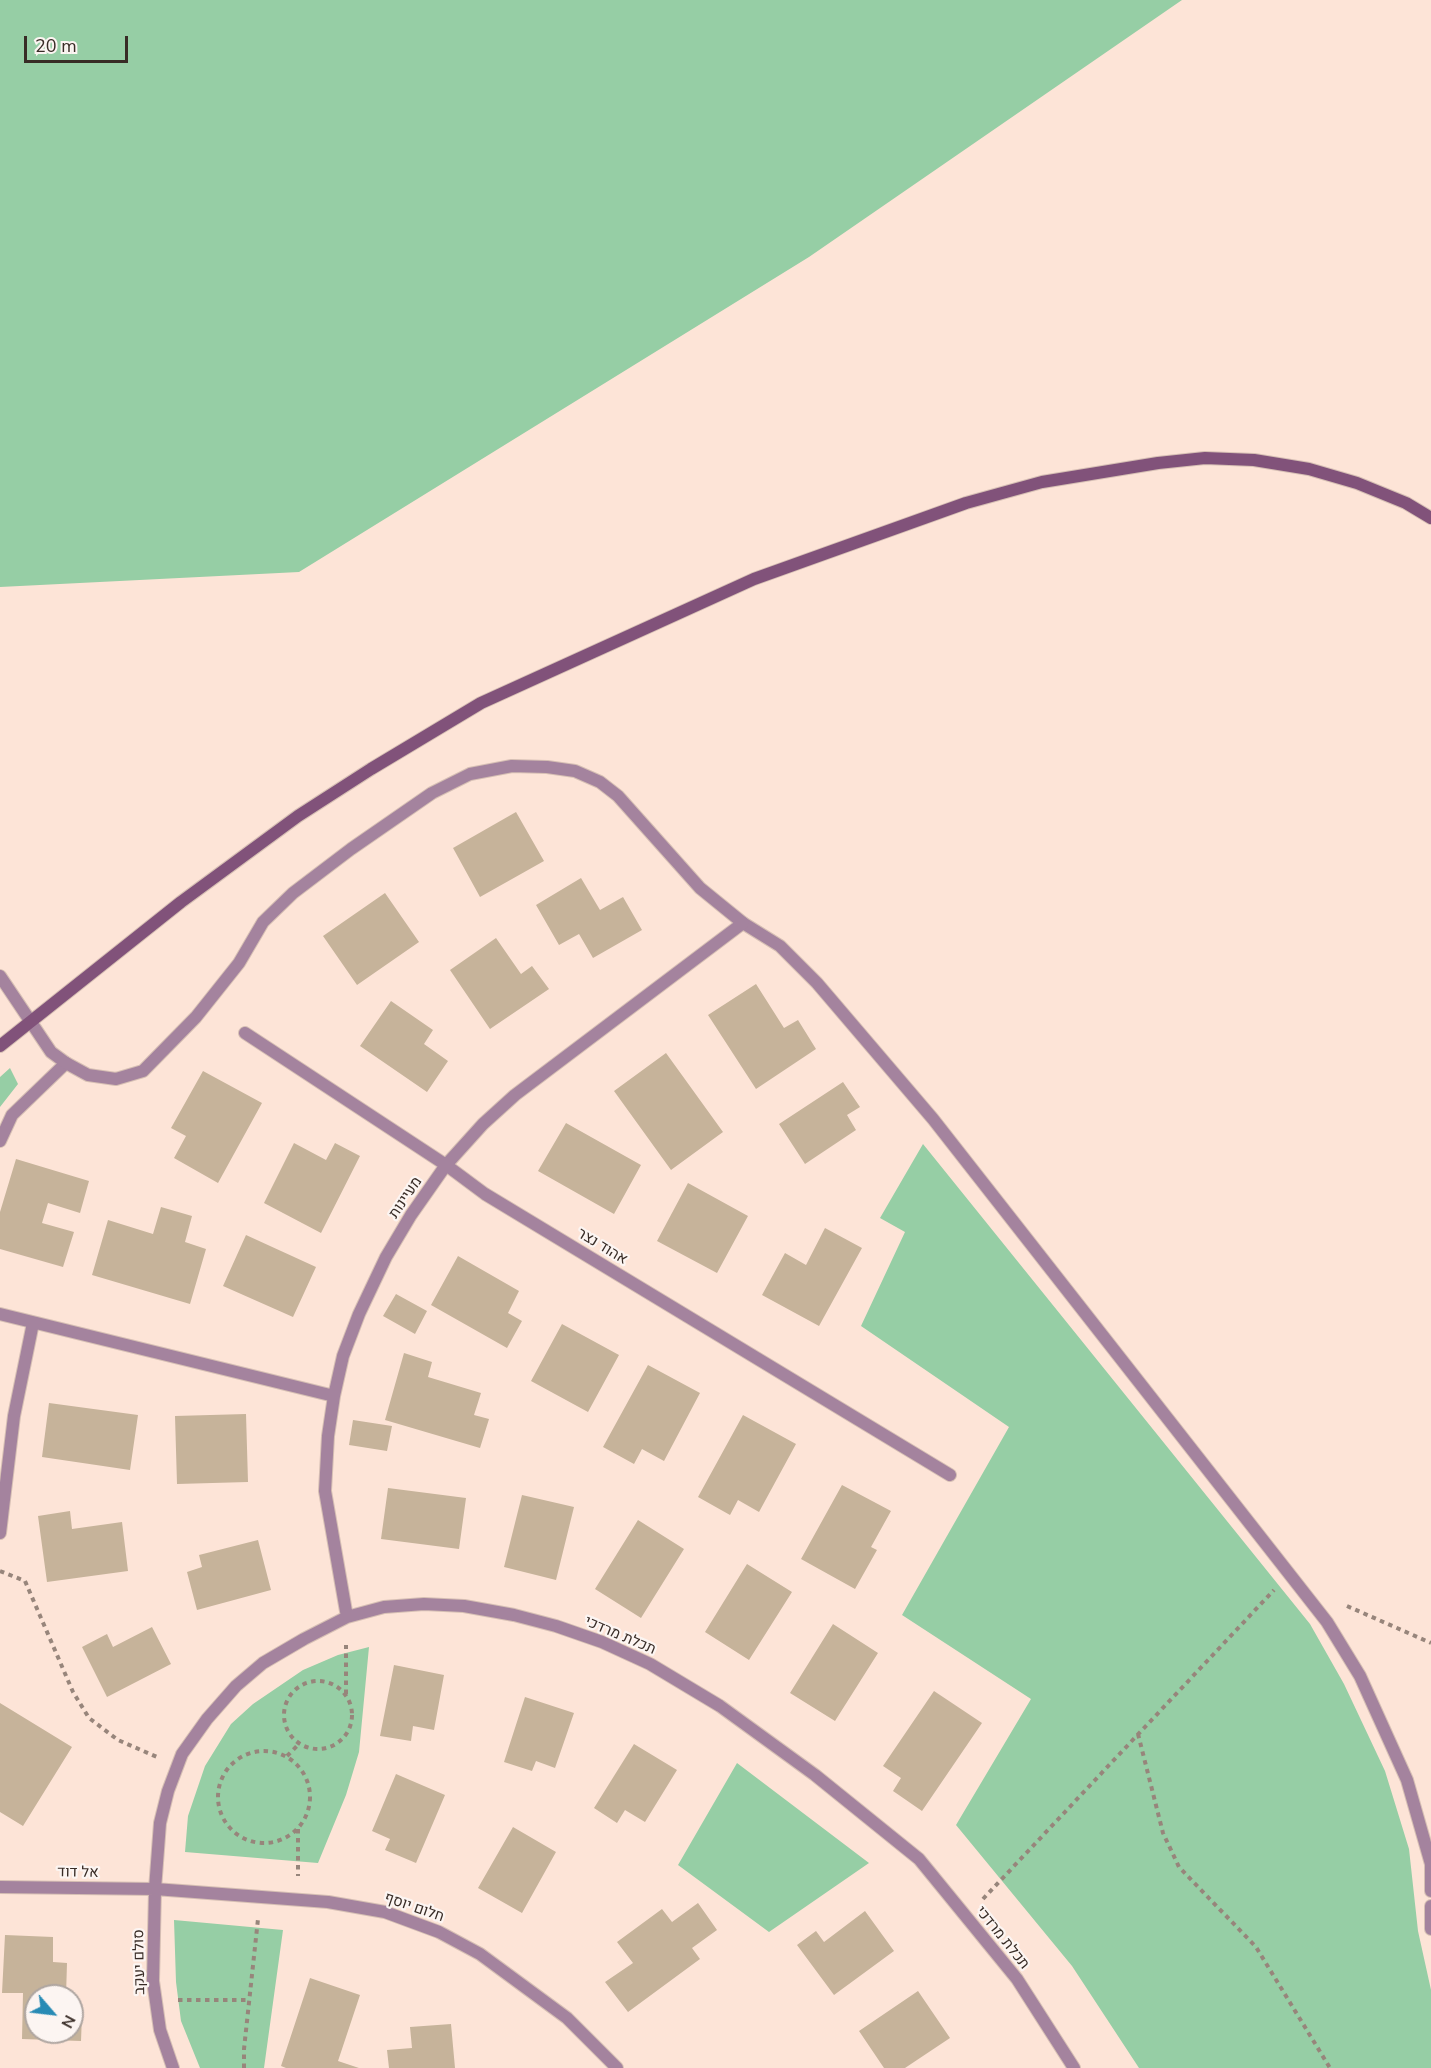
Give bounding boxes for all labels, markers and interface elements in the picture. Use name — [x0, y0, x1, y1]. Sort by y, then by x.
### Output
scale bar — [27, 24, 130, 62]
text: 20 m — [35, 34, 77, 58]
street label: מעיינות — [386, 1174, 426, 1222]
street label: אהוד נצר — [574, 1225, 630, 1269]
street label: תכלת מרדכי — [582, 1613, 658, 1659]
street label: אל דוד — [57, 1864, 99, 1882]
street label: חלום יוסף — [382, 1889, 446, 1927]
street label: תכלת מרדכי — [971, 1903, 1033, 1973]
street label: סולם יעקב — [130, 1929, 150, 1995]
north arrow — [24, 1984, 84, 2044]
text: N — [56, 2011, 81, 2032]

